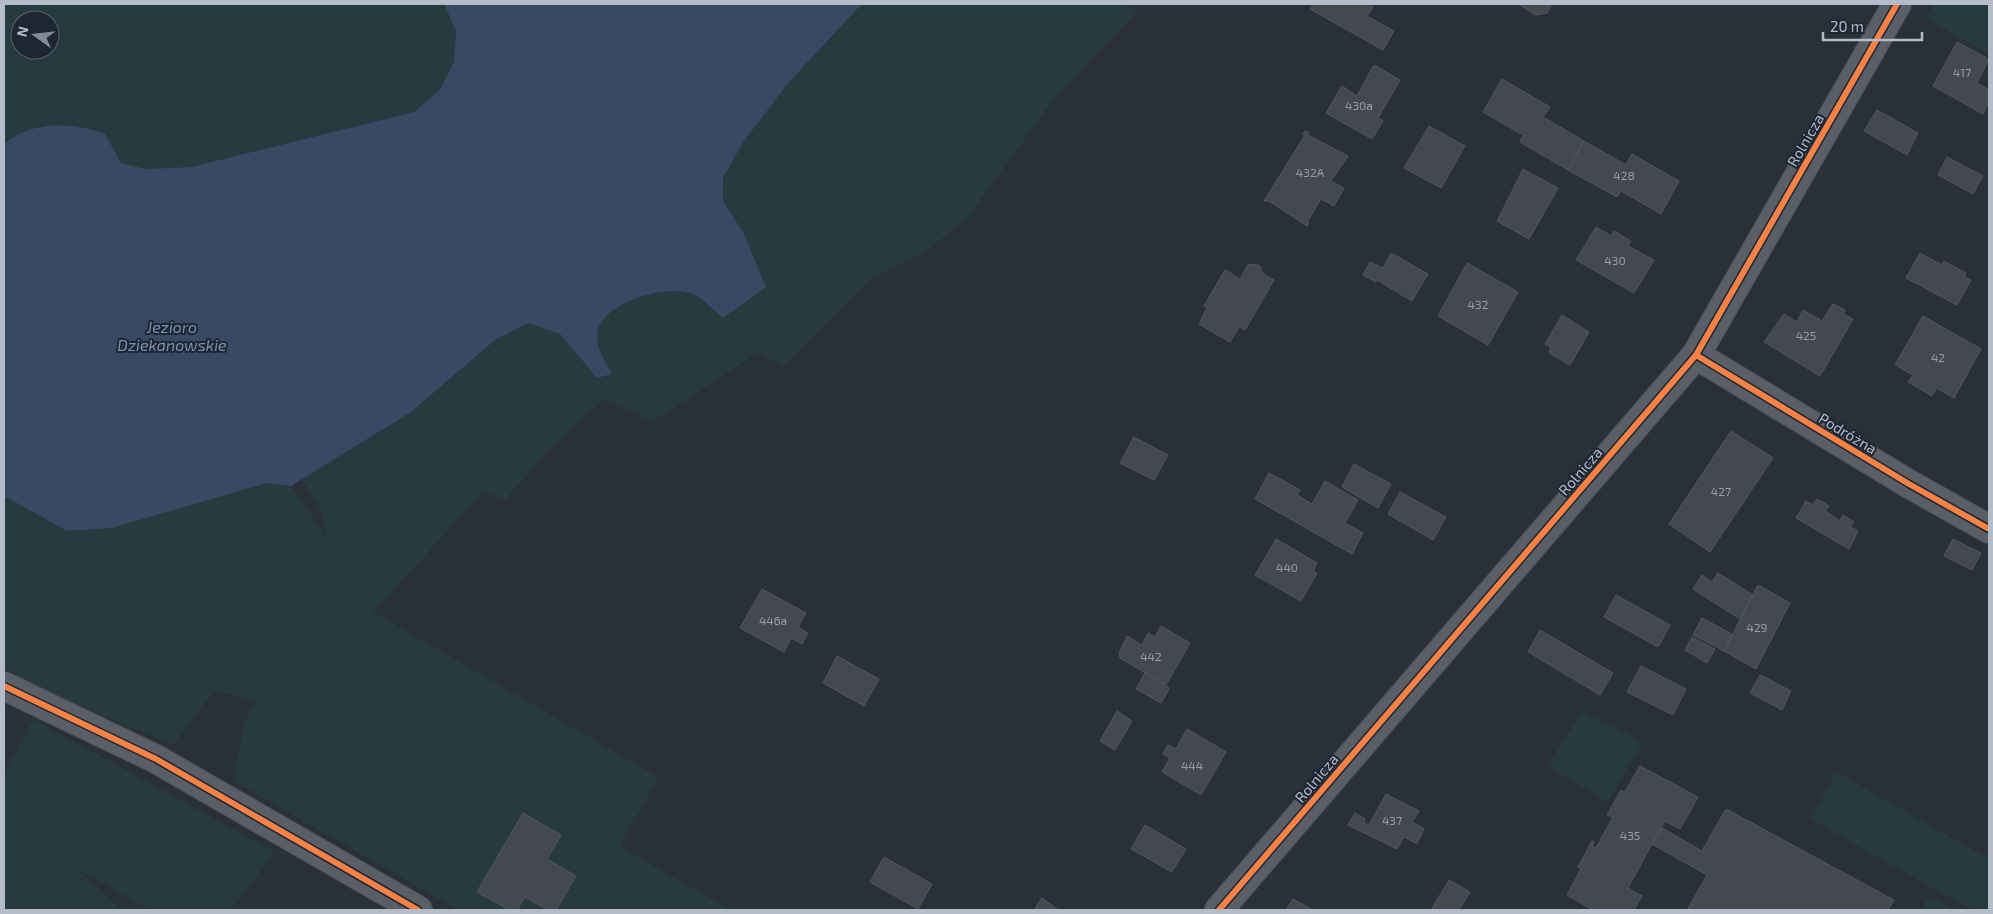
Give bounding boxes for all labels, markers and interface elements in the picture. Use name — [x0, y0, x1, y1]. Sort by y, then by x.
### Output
north arrow — [10, 10, 60, 60]
scale bar — [1823, 10, 1922, 42]
text: 20 m — [1830, 17, 1864, 35]
text: N — [12, 24, 31, 39]
house number: 417 — [1953, 65, 1971, 79]
house number: 430a — [1345, 98, 1373, 112]
street label: Rolnicza — [1783, 110, 1827, 170]
house number: 432A — [1296, 165, 1325, 179]
house number: 428 — [1613, 168, 1635, 182]
house number: 430 — [1604, 253, 1626, 267]
house number: 432 — [1468, 297, 1489, 311]
water label: Jezioro Dziekanowskie — [117, 317, 227, 354]
house number: 425 — [1796, 328, 1816, 342]
house number: 42 — [1931, 350, 1945, 364]
street label: Podróżna — [1816, 409, 1880, 457]
street label: Rolnicza — [1554, 443, 1606, 499]
house number: 427 — [1711, 484, 1731, 498]
house number: 440 — [1276, 560, 1298, 574]
house number: 446a — [759, 613, 787, 627]
house number: 429 — [1747, 620, 1768, 634]
house number: 442 — [1140, 649, 1162, 663]
street label: Rolnicza — [1291, 750, 1341, 806]
house number: 444 — [1181, 758, 1203, 772]
house number: 437 — [1382, 813, 1402, 827]
house number: 435 — [1620, 828, 1640, 842]

